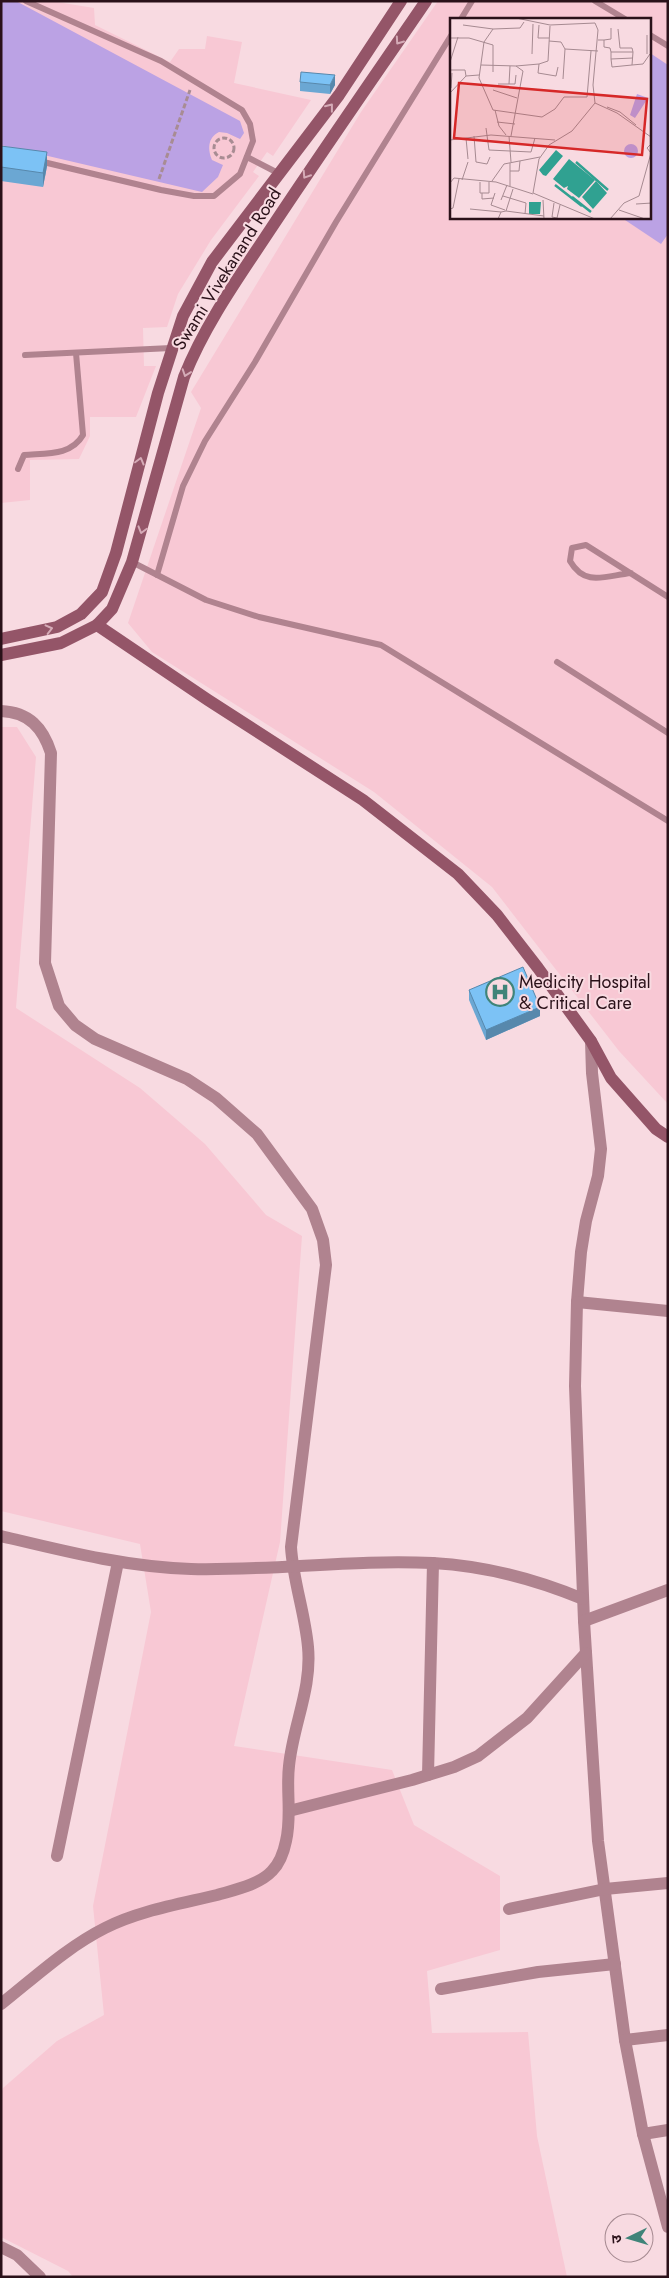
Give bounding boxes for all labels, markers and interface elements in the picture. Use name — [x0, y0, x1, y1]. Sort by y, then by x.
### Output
inset map — [450, 18, 652, 219]
one-way arrow — [396, 35, 405, 45]
one-way arrow — [324, 104, 332, 113]
one-way arrow — [303, 170, 313, 179]
street label: Swami Vivekanand Road — [166, 183, 288, 355]
one-way arrow — [182, 368, 192, 377]
one-way arrow — [134, 457, 145, 466]
one-way arrow — [137, 525, 147, 533]
one-way arrow — [44, 624, 53, 635]
place label: Medicity Hospital & Critical Care — [519, 969, 651, 1016]
hospital icon: Medicity Hospital & Critical Care — [485, 977, 515, 1007]
north arrow — [604, 2213, 654, 2263]
text: उ — [606, 2233, 626, 2244]

